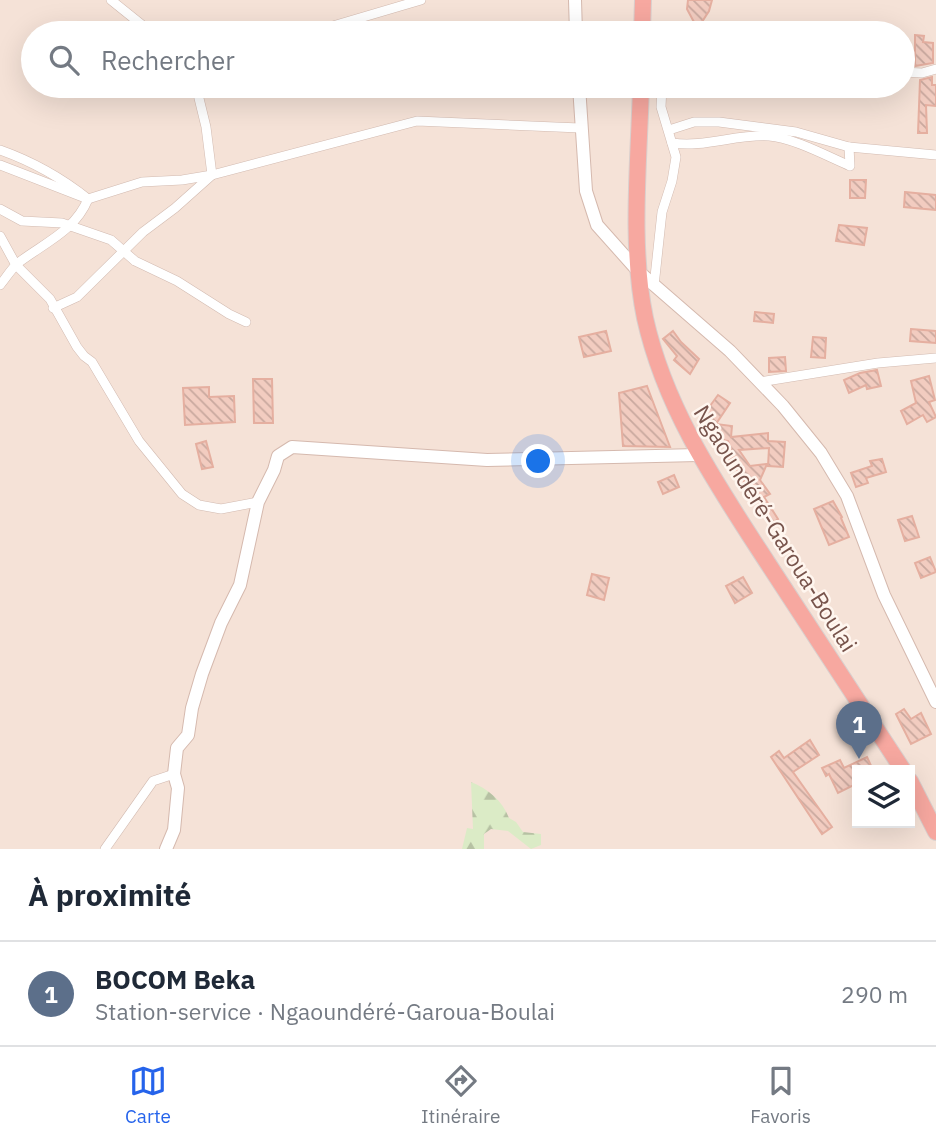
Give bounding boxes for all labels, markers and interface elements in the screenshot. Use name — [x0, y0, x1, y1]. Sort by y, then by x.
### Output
search box — [21, 21, 915, 98]
icon: search — [45, 41, 83, 79]
text: Rechercher — [101, 43, 235, 77]
street label: Ngaoundéré-Garoua-Boulai — [688, 399, 864, 657]
your location — [521, 444, 555, 478]
pin: 1 — [836, 701, 882, 759]
map controls — [852, 765, 915, 828]
button: layers — [852, 765, 915, 828]
text: À proximité — [28, 875, 191, 914]
text: BOCOM Beka — [95, 962, 255, 996]
text: 1 — [44, 979, 58, 1009]
text: 290 m — [841, 979, 908, 1009]
text: Station-service · Ngaoundéré-Garoua-Boulai — [95, 996, 555, 1026]
tab: Carte — [125, 1062, 171, 1128]
tab: Itinéraire — [421, 1062, 500, 1128]
tab: Favoris — [750, 1062, 811, 1128]

